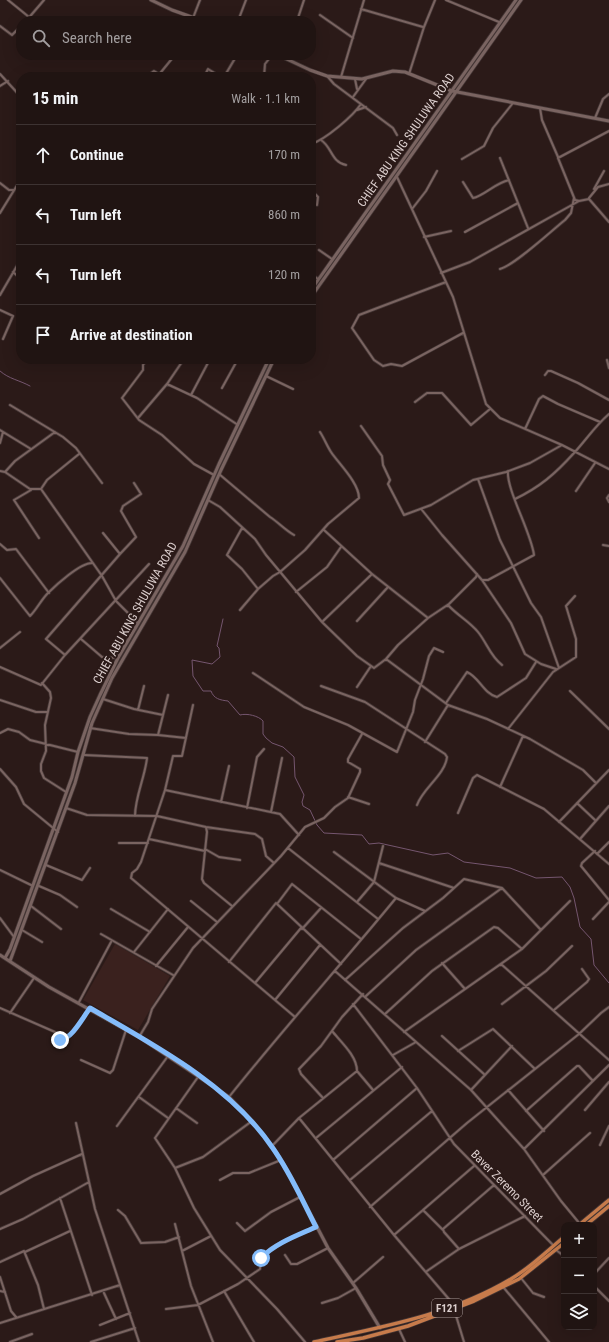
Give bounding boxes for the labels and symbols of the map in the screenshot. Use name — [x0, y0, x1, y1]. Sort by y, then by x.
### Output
street label: CHIEF ABU KING SHULUWA ROAD — [354, 70, 458, 209]
street label: CHIEF ABU KING SHULUWA ROAD — [90, 540, 180, 686]
route end — [51, 1031, 69, 1049]
street label: Baver Zeremo Street — [468, 1147, 546, 1225]
route start — [252, 1249, 270, 1267]
road number: F121 — [432, 1299, 462, 1317]

